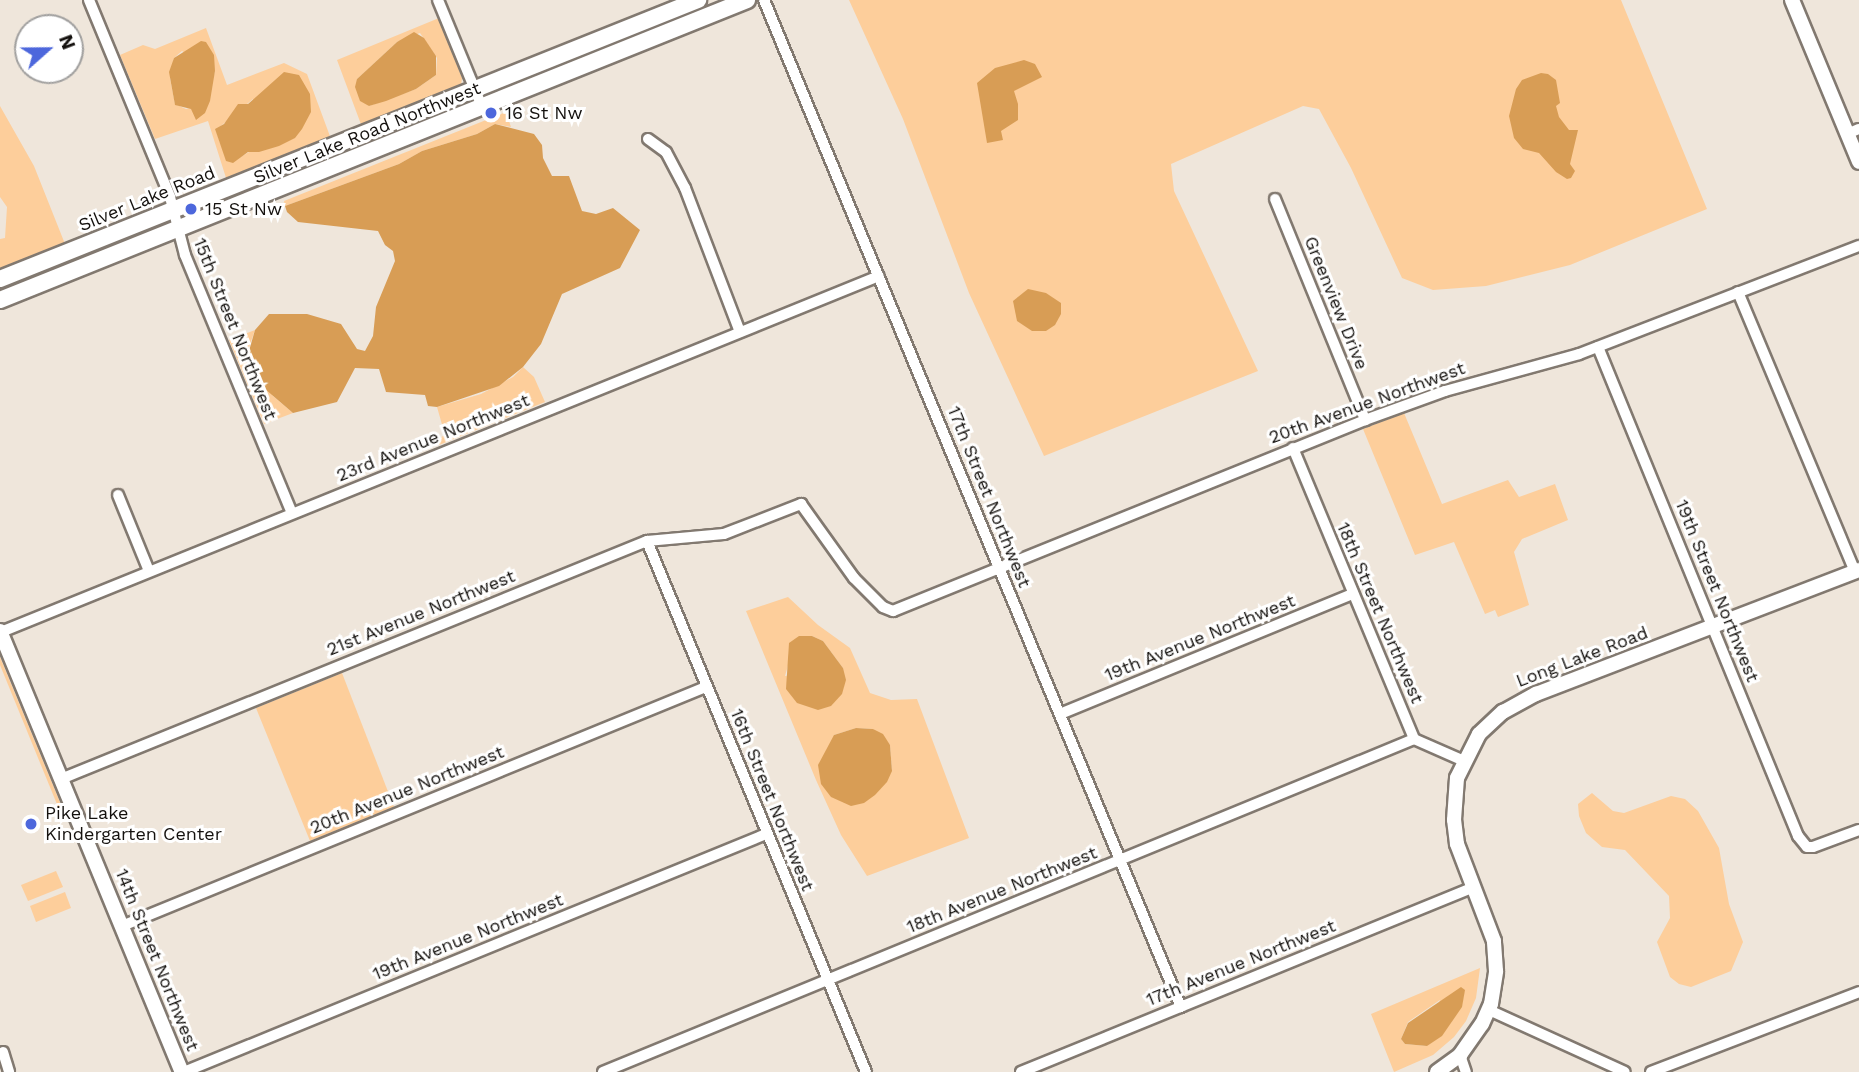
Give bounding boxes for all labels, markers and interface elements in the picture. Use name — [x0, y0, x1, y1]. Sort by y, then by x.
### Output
north arrow — [14, 14, 84, 84]
text: N — [54, 31, 80, 53]
street label: Silver Lake Road Northwest — [250, 77, 484, 189]
place label: 16 St Nw — [505, 102, 583, 124]
marker: 16 St Nw — [483, 105, 499, 121]
street label: Silver Lake Road — [75, 162, 219, 236]
place label: 15 St Nw — [205, 198, 282, 220]
marker: 15 St Nw — [183, 201, 199, 217]
street label: Greenview Drive — [1299, 233, 1373, 373]
street label: 15th Street Northwest — [189, 235, 281, 423]
street label: 20th Avenue Northwest — [1266, 357, 1468, 449]
street label: 23rd Avenue Northwest — [333, 389, 533, 487]
street label: 17th Street Northwest — [943, 403, 1035, 591]
street label: 19th Street Northwest — [1671, 497, 1763, 685]
street label: 18th Street Northwest — [1332, 519, 1428, 707]
street label: 21st Avenue Northwest — [323, 565, 519, 661]
street label: 19th Avenue Northwest — [1101, 590, 1299, 686]
street label: Long Lake Road — [1513, 622, 1651, 692]
street label: 16th Street Northwest — [726, 706, 818, 894]
street label: 20th Avenue Northwest — [307, 741, 507, 839]
place label: Pike Lake Kindergarten Center — [45, 803, 222, 846]
marker: Pike Lake Kindergarten Center — [23, 816, 39, 832]
street label: 18th Avenue Northwest — [903, 842, 1101, 938]
street label: 14th Street Northwest — [111, 866, 203, 1054]
street label: 19th Avenue Northwest — [369, 889, 567, 985]
street label: 17th Avenue Northwest — [1143, 915, 1339, 1011]

